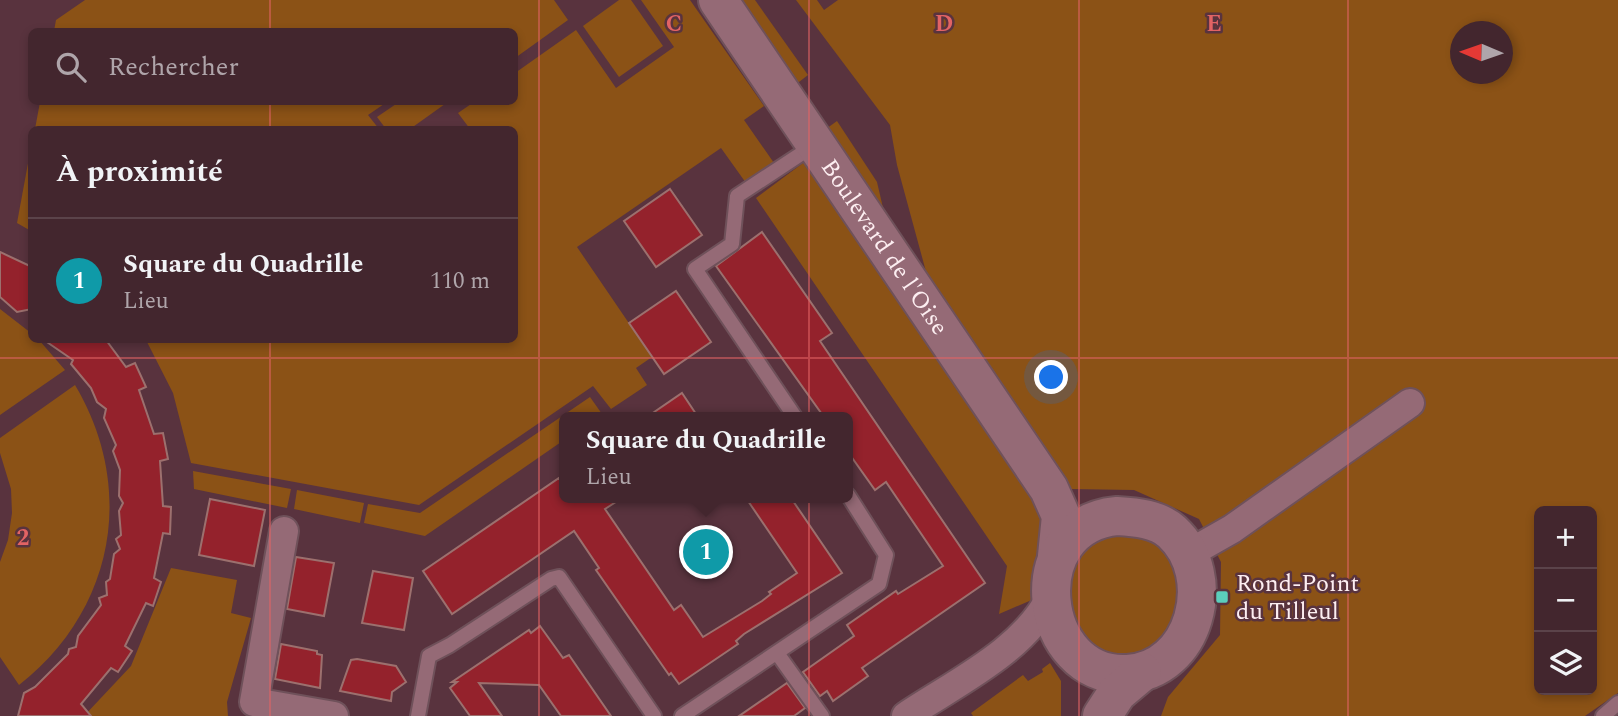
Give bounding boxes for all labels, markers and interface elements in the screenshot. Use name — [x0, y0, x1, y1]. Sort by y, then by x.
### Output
text: C — [666, 7, 682, 42]
text: D — [935, 7, 953, 42]
text: E — [1206, 7, 1222, 42]
north arrow — [1450, 21, 1513, 84]
search box — [28, 28, 518, 105]
text: Rechercher — [108, 47, 239, 87]
icon: search — [52, 48, 90, 86]
text: À proximité — [56, 149, 223, 195]
street label: Boulevard de l'Oise — [811, 152, 957, 343]
text: Square du Quadrille — [123, 244, 363, 284]
text: 1 — [73, 264, 85, 299]
text: 110 m — [430, 264, 490, 299]
text: Lieu — [123, 284, 169, 319]
your location — [1034, 360, 1068, 394]
popup — [559, 412, 853, 503]
text: Square du Quadrille — [586, 420, 826, 460]
text: Lieu — [586, 460, 632, 495]
map controls — [1534, 506, 1597, 695]
button: + — [1534, 506, 1597, 569]
text: 2 — [17, 521, 30, 556]
pin: 1 — [683, 526, 729, 578]
place label: Rond-Point du Tilleul — [1236, 566, 1359, 630]
button: − — [1534, 569, 1597, 632]
marker: Rond-Point du Tilleul — [1214, 589, 1230, 605]
button: layers — [1534, 632, 1597, 695]

